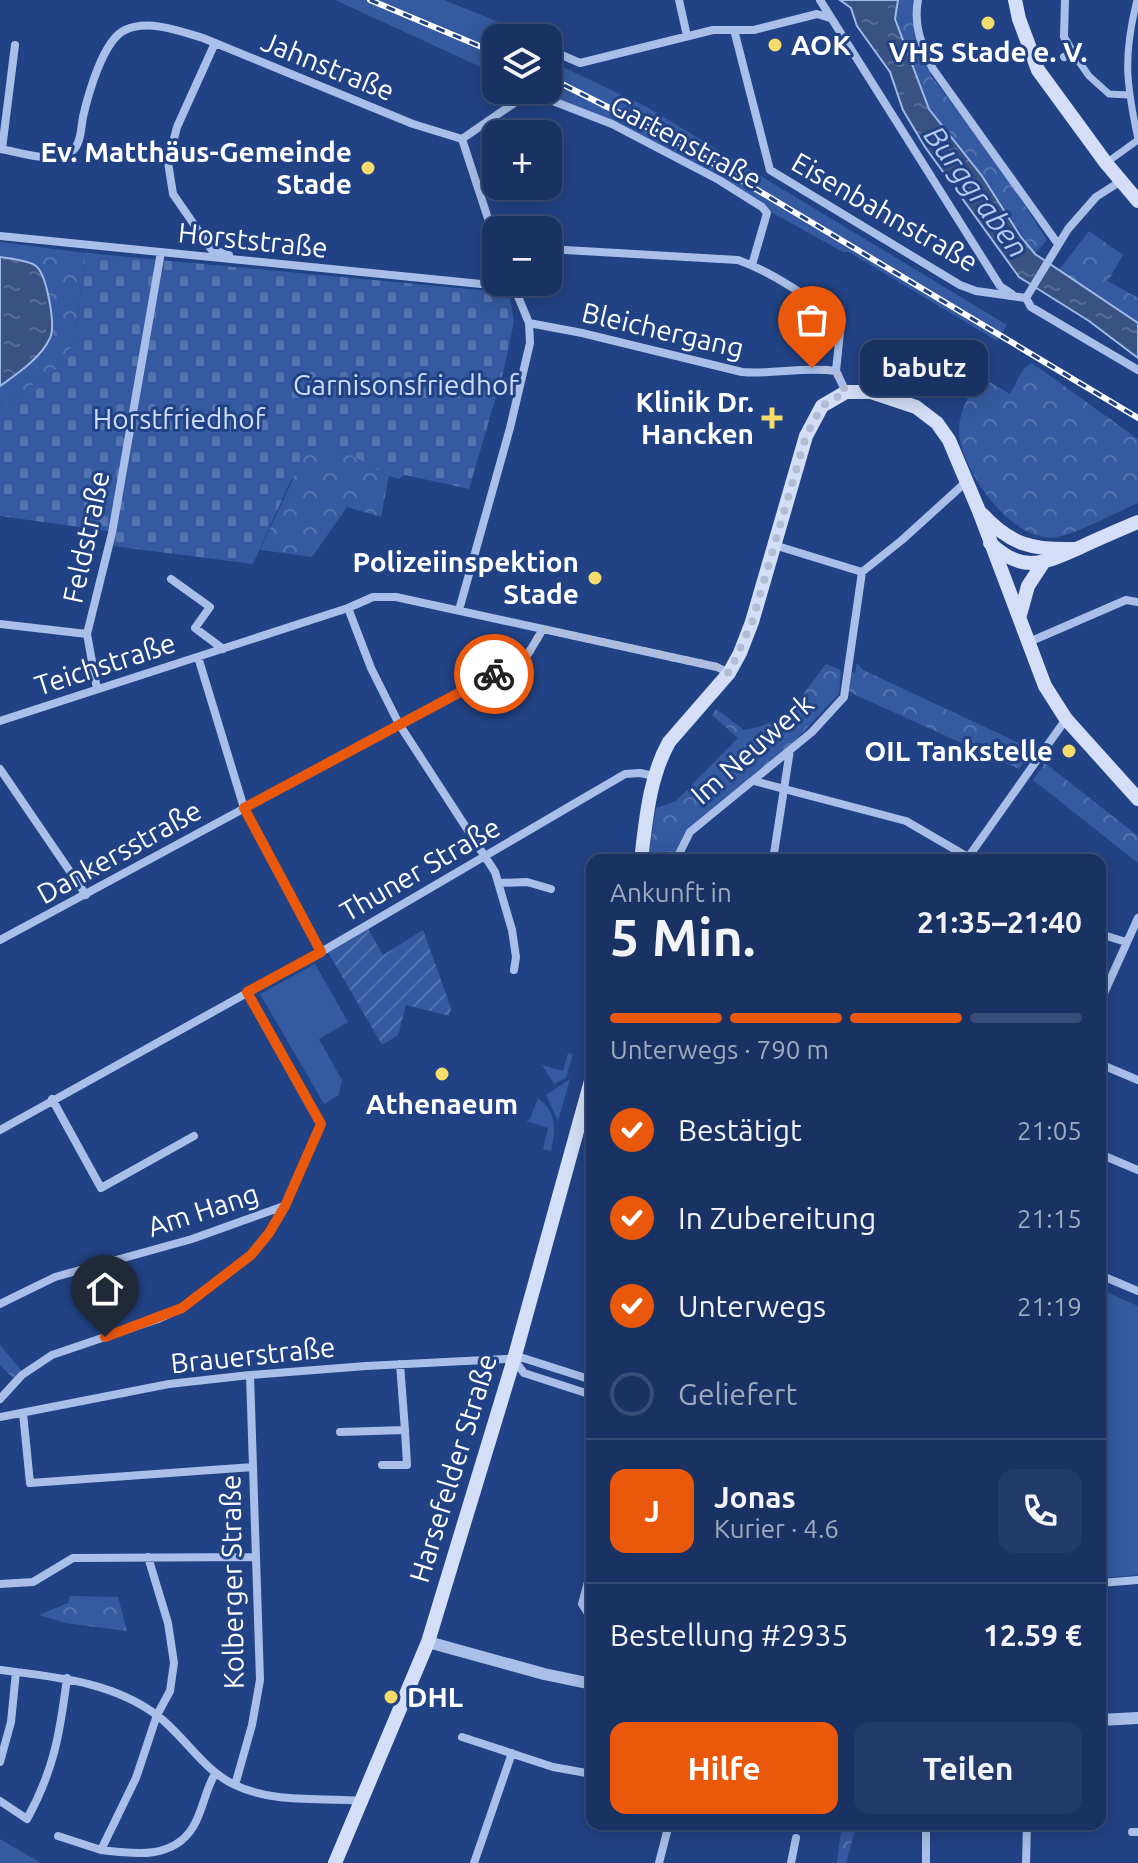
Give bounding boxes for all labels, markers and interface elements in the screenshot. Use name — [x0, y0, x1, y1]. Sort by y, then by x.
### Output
marker: VHS Stade e. V. — [979, 14, 997, 32]
map controls — [482, 24, 562, 296]
button: layers — [482, 24, 562, 104]
street label: Jahnstraße — [257, 25, 399, 106]
place label: AOK — [791, 29, 851, 60]
marker: AOK — [766, 36, 784, 54]
place label: VHS Stade e. V. — [889, 36, 1087, 67]
street label: Gartenstraße — [605, 89, 767, 194]
water label: Burggraben — [918, 119, 1036, 264]
button: + — [482, 120, 562, 200]
place label: Ev. Matthäus-Gemeinde Stade — [40, 136, 352, 199]
street label: Eisenbahnstraße — [787, 146, 984, 277]
marker: Ev. Matthäus-Gemeinde Stade — [359, 159, 377, 177]
street label: Horststraße — [177, 216, 329, 263]
button: − — [482, 216, 562, 296]
pin — [778, 286, 846, 368]
street label: Bleichergang — [579, 296, 747, 363]
icon: bag — [790, 298, 834, 342]
callout: babutz — [860, 340, 988, 396]
text: babutz — [882, 353, 966, 382]
park label: Garnisonsfriedhof — [293, 369, 519, 400]
place label: Klinik Dr. Hancken — [635, 386, 754, 449]
park label: Horstfriedhof — [93, 403, 266, 434]
marker: Klinik Dr. Hancken — [761, 407, 783, 429]
street label: Feldstraße — [56, 468, 115, 606]
place label: Polizeiinspektion Stade — [352, 546, 579, 609]
marker: Polizeiinspektion Stade — [586, 569, 604, 587]
street label: Teichstraße — [31, 626, 179, 701]
courier — [454, 634, 534, 714]
icon: bike — [472, 652, 516, 696]
street label: Im Neuwerk — [684, 687, 819, 810]
place label: OIL Tankstelle — [864, 735, 1053, 766]
marker: OIL Tankstelle — [1060, 742, 1078, 760]
street label: Dankersstraße — [31, 794, 206, 909]
street label: Thuner Straße — [334, 810, 505, 927]
text: Ankunft in — [610, 878, 732, 907]
text: 21:35–21:40 — [917, 905, 1082, 939]
text: 5 Min. — [610, 908, 756, 966]
text: Unterwegs · 790 m — [610, 1035, 829, 1064]
marker: Athenaeum — [433, 1065, 451, 1083]
place label: Athenaeum — [366, 1088, 518, 1119]
icon: check — [610, 1108, 654, 1152]
text: Bestätigt — [678, 1113, 802, 1147]
text: 21:05 — [1017, 1116, 1082, 1145]
street label: Am Hang — [143, 1177, 262, 1242]
icon: check — [610, 1196, 654, 1240]
text: In Zubereitung — [678, 1201, 876, 1235]
text: 21:15 — [1017, 1204, 1082, 1233]
pin — [71, 1255, 139, 1337]
icon: home — [83, 1267, 127, 1311]
icon: check — [610, 1284, 654, 1328]
text: Unterwegs — [678, 1289, 826, 1323]
text: 21:19 — [1017, 1292, 1082, 1321]
street label: Brauerstraße — [169, 1330, 337, 1379]
street label: Harsefelder Straße — [403, 1350, 502, 1586]
text: Geliefert — [678, 1377, 797, 1411]
button: phone — [998, 1469, 1082, 1553]
street label: Kolberger Straße — [214, 1475, 249, 1689]
text: Jonas — [714, 1480, 796, 1514]
text: J — [644, 1494, 660, 1528]
text: Kurier · 4.6 — [714, 1514, 839, 1543]
text: Bestellung #2935 — [610, 1618, 848, 1652]
text: 12.59 € — [983, 1618, 1082, 1652]
place label: DHL — [407, 1681, 463, 1712]
marker: DHL — [382, 1688, 400, 1706]
button: Hilfe — [610, 1722, 838, 1814]
button: Teilen — [854, 1722, 1082, 1814]

